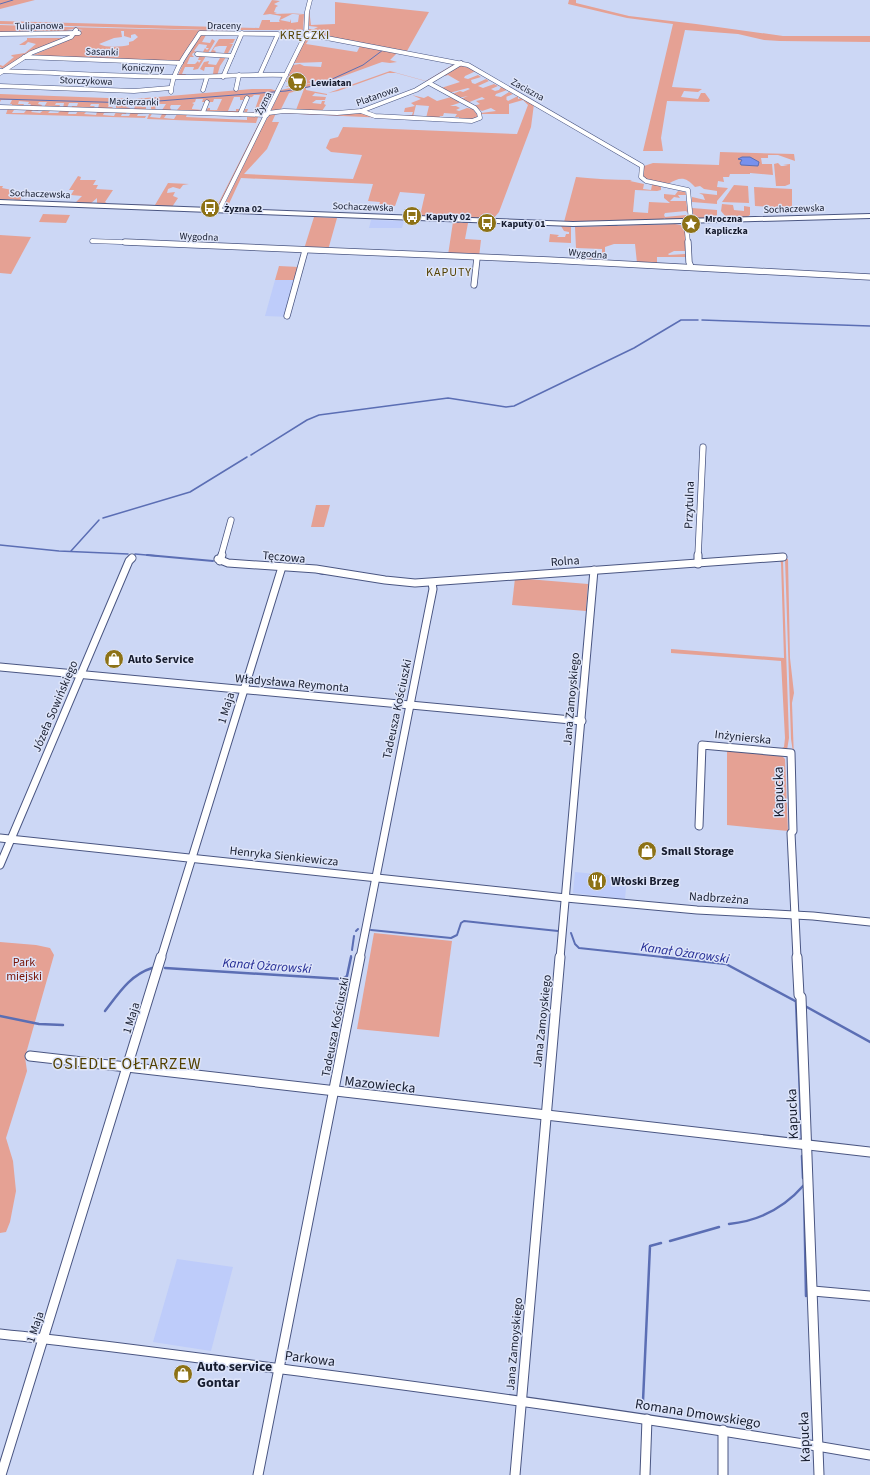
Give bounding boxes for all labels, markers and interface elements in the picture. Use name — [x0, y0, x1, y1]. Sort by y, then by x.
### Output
street label: Tulipanowa — [15, 19, 64, 33]
street label: Draceny — [207, 19, 241, 33]
district label: KRĘCZKI — [280, 27, 330, 44]
street label: Sasanki — [85, 44, 118, 60]
street label: Koniczyny — [121, 60, 165, 76]
supermarket icon: Lewiatan — [286, 71, 308, 93]
street label: Storczykowa — [59, 73, 113, 89]
street label: Zaciszna — [508, 75, 547, 105]
place label: Lewiatan — [311, 76, 352, 90]
street label: Platanowa — [354, 82, 401, 110]
street label: Żyzna — [252, 89, 276, 118]
street label: Macierzanki — [109, 95, 159, 109]
street label: Sochaczewska — [9, 186, 71, 202]
bus stop icon: Żyzna 02 — [199, 197, 221, 219]
street label: Sochaczewska — [332, 199, 394, 215]
street label: Sochaczewska — [763, 201, 825, 217]
place label: Żyzna 02 — [224, 202, 262, 216]
bus stop icon: Kaputy 02 — [401, 205, 423, 227]
place label: Kaputy 02 — [426, 210, 470, 224]
bus stop icon: Kaputy 01 — [476, 212, 498, 234]
place label: Mroczna Kapliczka — [705, 212, 748, 238]
place icon: Mroczna Kapliczka — [680, 213, 702, 235]
place label: Kaputy 01 — [501, 217, 545, 231]
street label: Wygodna — [179, 229, 219, 245]
street label: Wygodna — [568, 245, 608, 263]
district label: KAPUTY — [426, 264, 472, 281]
street label: Przytulna — [680, 481, 699, 529]
street label: Tęczowa — [262, 547, 306, 568]
street label: Rolna — [550, 552, 580, 571]
shop icon: Auto Service — [103, 648, 125, 670]
place label: Auto Service — [127, 651, 194, 668]
street label: Jana Zamoyskiego — [559, 652, 584, 746]
street label: Józefa Sowińskiego — [28, 658, 82, 755]
street label: Tadeusza Kościuszki — [379, 658, 416, 760]
street label: Władysława Reymonta — [234, 670, 350, 697]
street label: 1 Maja — [214, 690, 239, 726]
street label: Inżynierska — [714, 726, 772, 749]
street label: Kapucka — [769, 766, 789, 818]
shop icon: Small Storage — [636, 840, 658, 862]
street label: Henryka Sienkiewicza — [229, 842, 339, 871]
place label: Small Storage — [661, 843, 734, 860]
restaurant icon: Włoski Brzeg — [586, 870, 608, 892]
place label: Włoski Brzeg — [611, 873, 680, 890]
street label: Nadbrzeżna — [689, 888, 749, 909]
water label: Kanał Ożarowski — [639, 938, 731, 968]
park label: Park miejski — [6, 954, 42, 985]
water label: Kanał Ożarowski — [222, 954, 313, 978]
street label: Jana Zamoyskiego — [529, 974, 556, 1068]
street label: Tadeusza Kościuszki — [317, 976, 354, 1078]
street label: 1 Maja — [119, 1000, 144, 1036]
district label: OSIEDLE OŁTARZEW — [53, 1053, 201, 1075]
street label: Mazowiecka — [343, 1071, 416, 1099]
street label: Kapucka — [782, 1088, 804, 1140]
street label: Jana Zamoyskiego — [502, 1297, 527, 1391]
street label: 1 Maja — [22, 1309, 49, 1345]
street label: Parkowa — [284, 1346, 336, 1372]
place label: Auto service Gontar — [196, 1357, 272, 1393]
shop icon: Auto service Gontar — [172, 1363, 194, 1385]
street label: Romana Dmowskiego — [634, 1394, 762, 1434]
street label: Kapucka — [794, 1411, 816, 1463]

